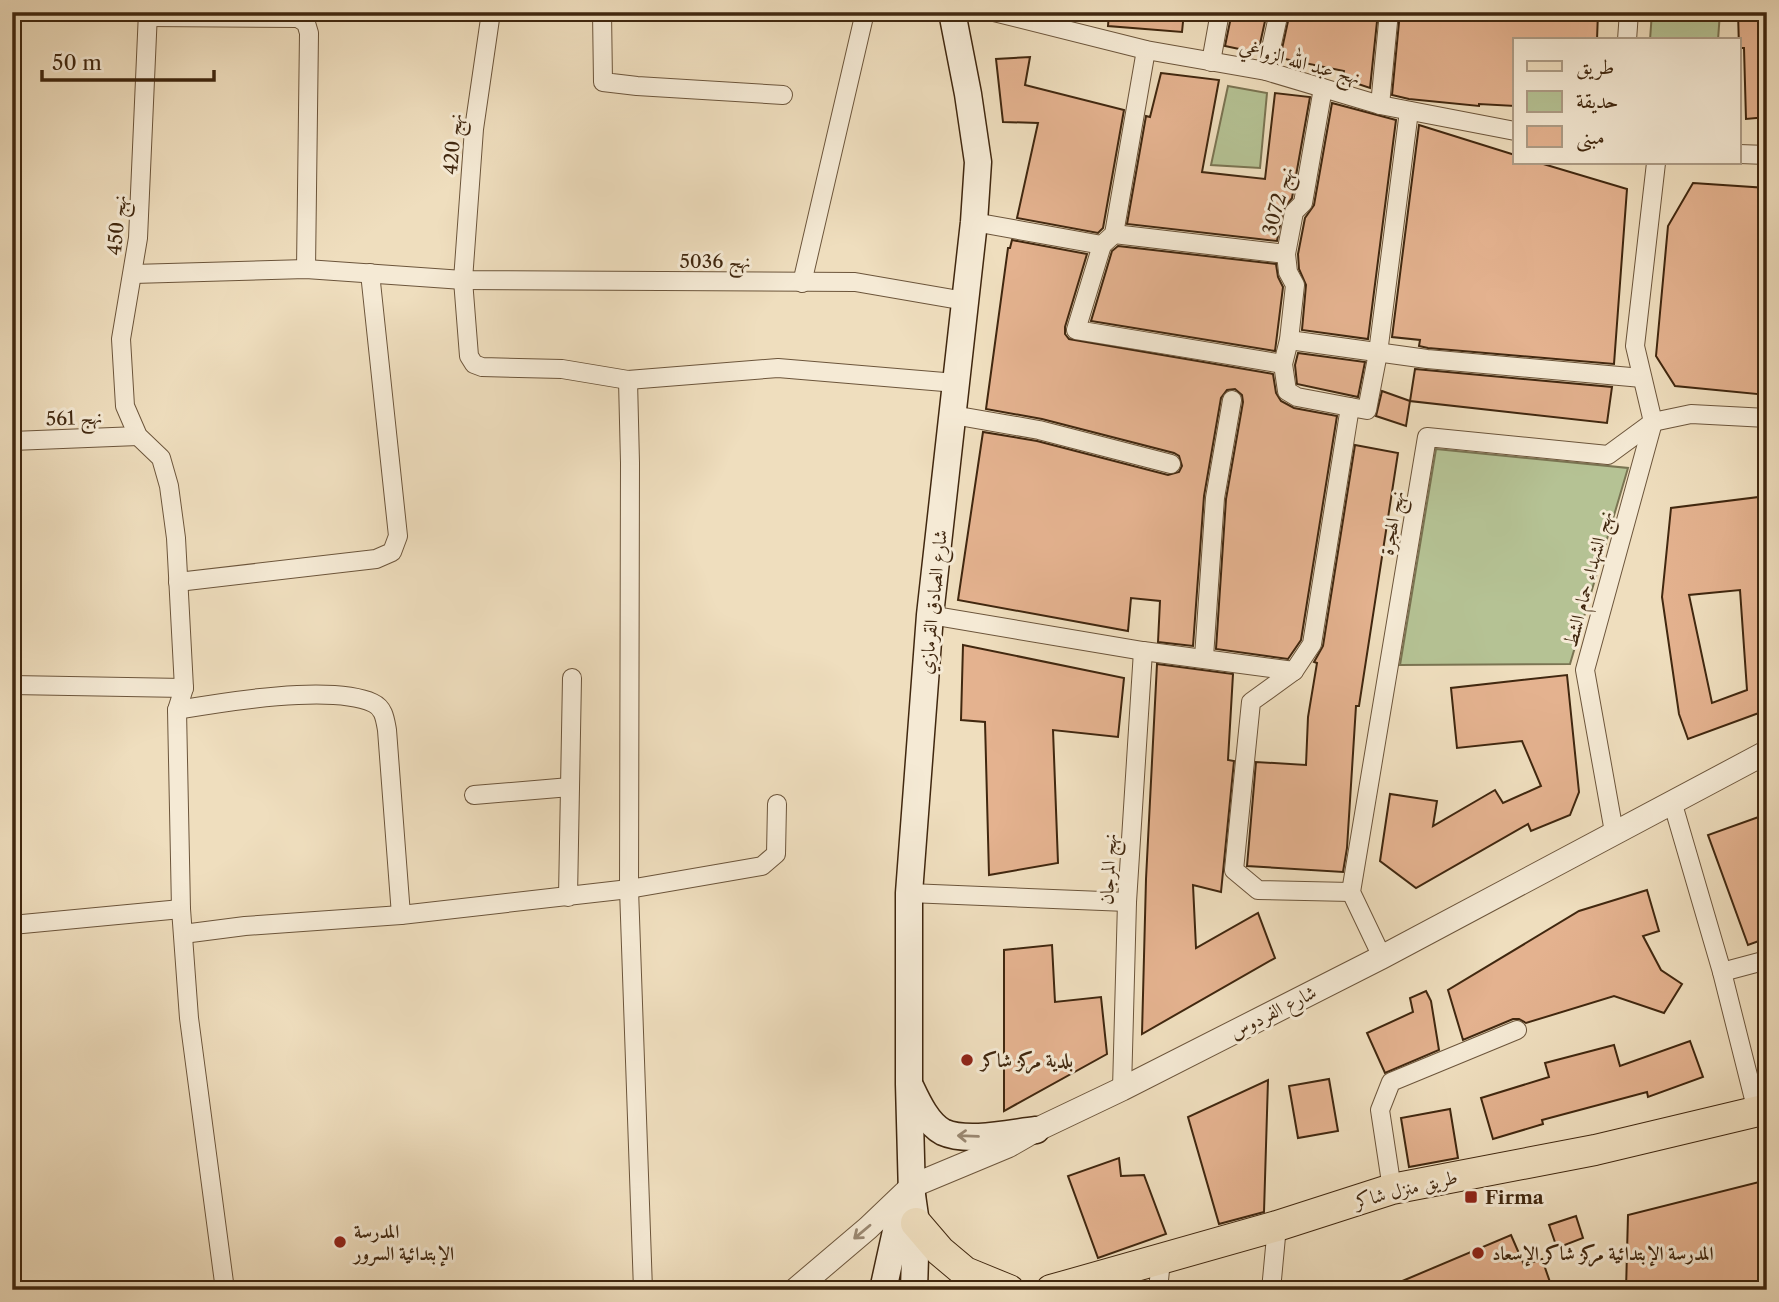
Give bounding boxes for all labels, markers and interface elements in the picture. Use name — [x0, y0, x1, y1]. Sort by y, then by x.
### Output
street label: نهج عبد الله الزواغي — [1236, 32, 1364, 95]
scale bar — [42, 38, 214, 82]
legend — [1513, 38, 1740, 164]
text: 50 m — [52, 50, 102, 75]
text: طريق — [1576, 54, 1614, 80]
text: حديقة — [1576, 88, 1619, 114]
street label: نهج 420 — [439, 112, 473, 176]
text: مبنى — [1576, 124, 1605, 152]
street label: نهج 3072 — [1258, 164, 1304, 239]
street label: نهج 450 — [103, 194, 137, 257]
street label: نهج 5036 — [679, 250, 751, 279]
street label: نهج 561 — [45, 406, 103, 436]
street label: نهج الهجرة — [1375, 489, 1415, 558]
street label: نهج الشهداء حمام الشط — [1559, 508, 1623, 651]
street label: شارع الصادق القرمازي — [914, 529, 956, 676]
street label: نهج المرجان — [1095, 833, 1127, 906]
street label: شارع الفردوس — [1226, 980, 1322, 1047]
place label: بلدية مركز شاكر — [979, 1049, 1073, 1074]
marker: بلدية مركز شاكر — [959, 1052, 975, 1068]
one-way arrow — [957, 1129, 980, 1142]
street label: طريق منزل شاكر — [1350, 1165, 1460, 1214]
place label: Firma — [1485, 1186, 1545, 1209]
marker: Firma — [1463, 1189, 1479, 1205]
place label: المدرسة الإبتدائية السرور — [352, 1220, 454, 1267]
one-way arrow — [854, 1225, 872, 1240]
marker: المدرسة الإبتدائية السرور — [332, 1234, 348, 1250]
place label: المدرسة الإبتدائية مركز شاكر الإسعاد — [1492, 1242, 1714, 1267]
marker: المدرسة الإبتدائية مركز شاكر الإسعاد — [1470, 1245, 1486, 1261]

